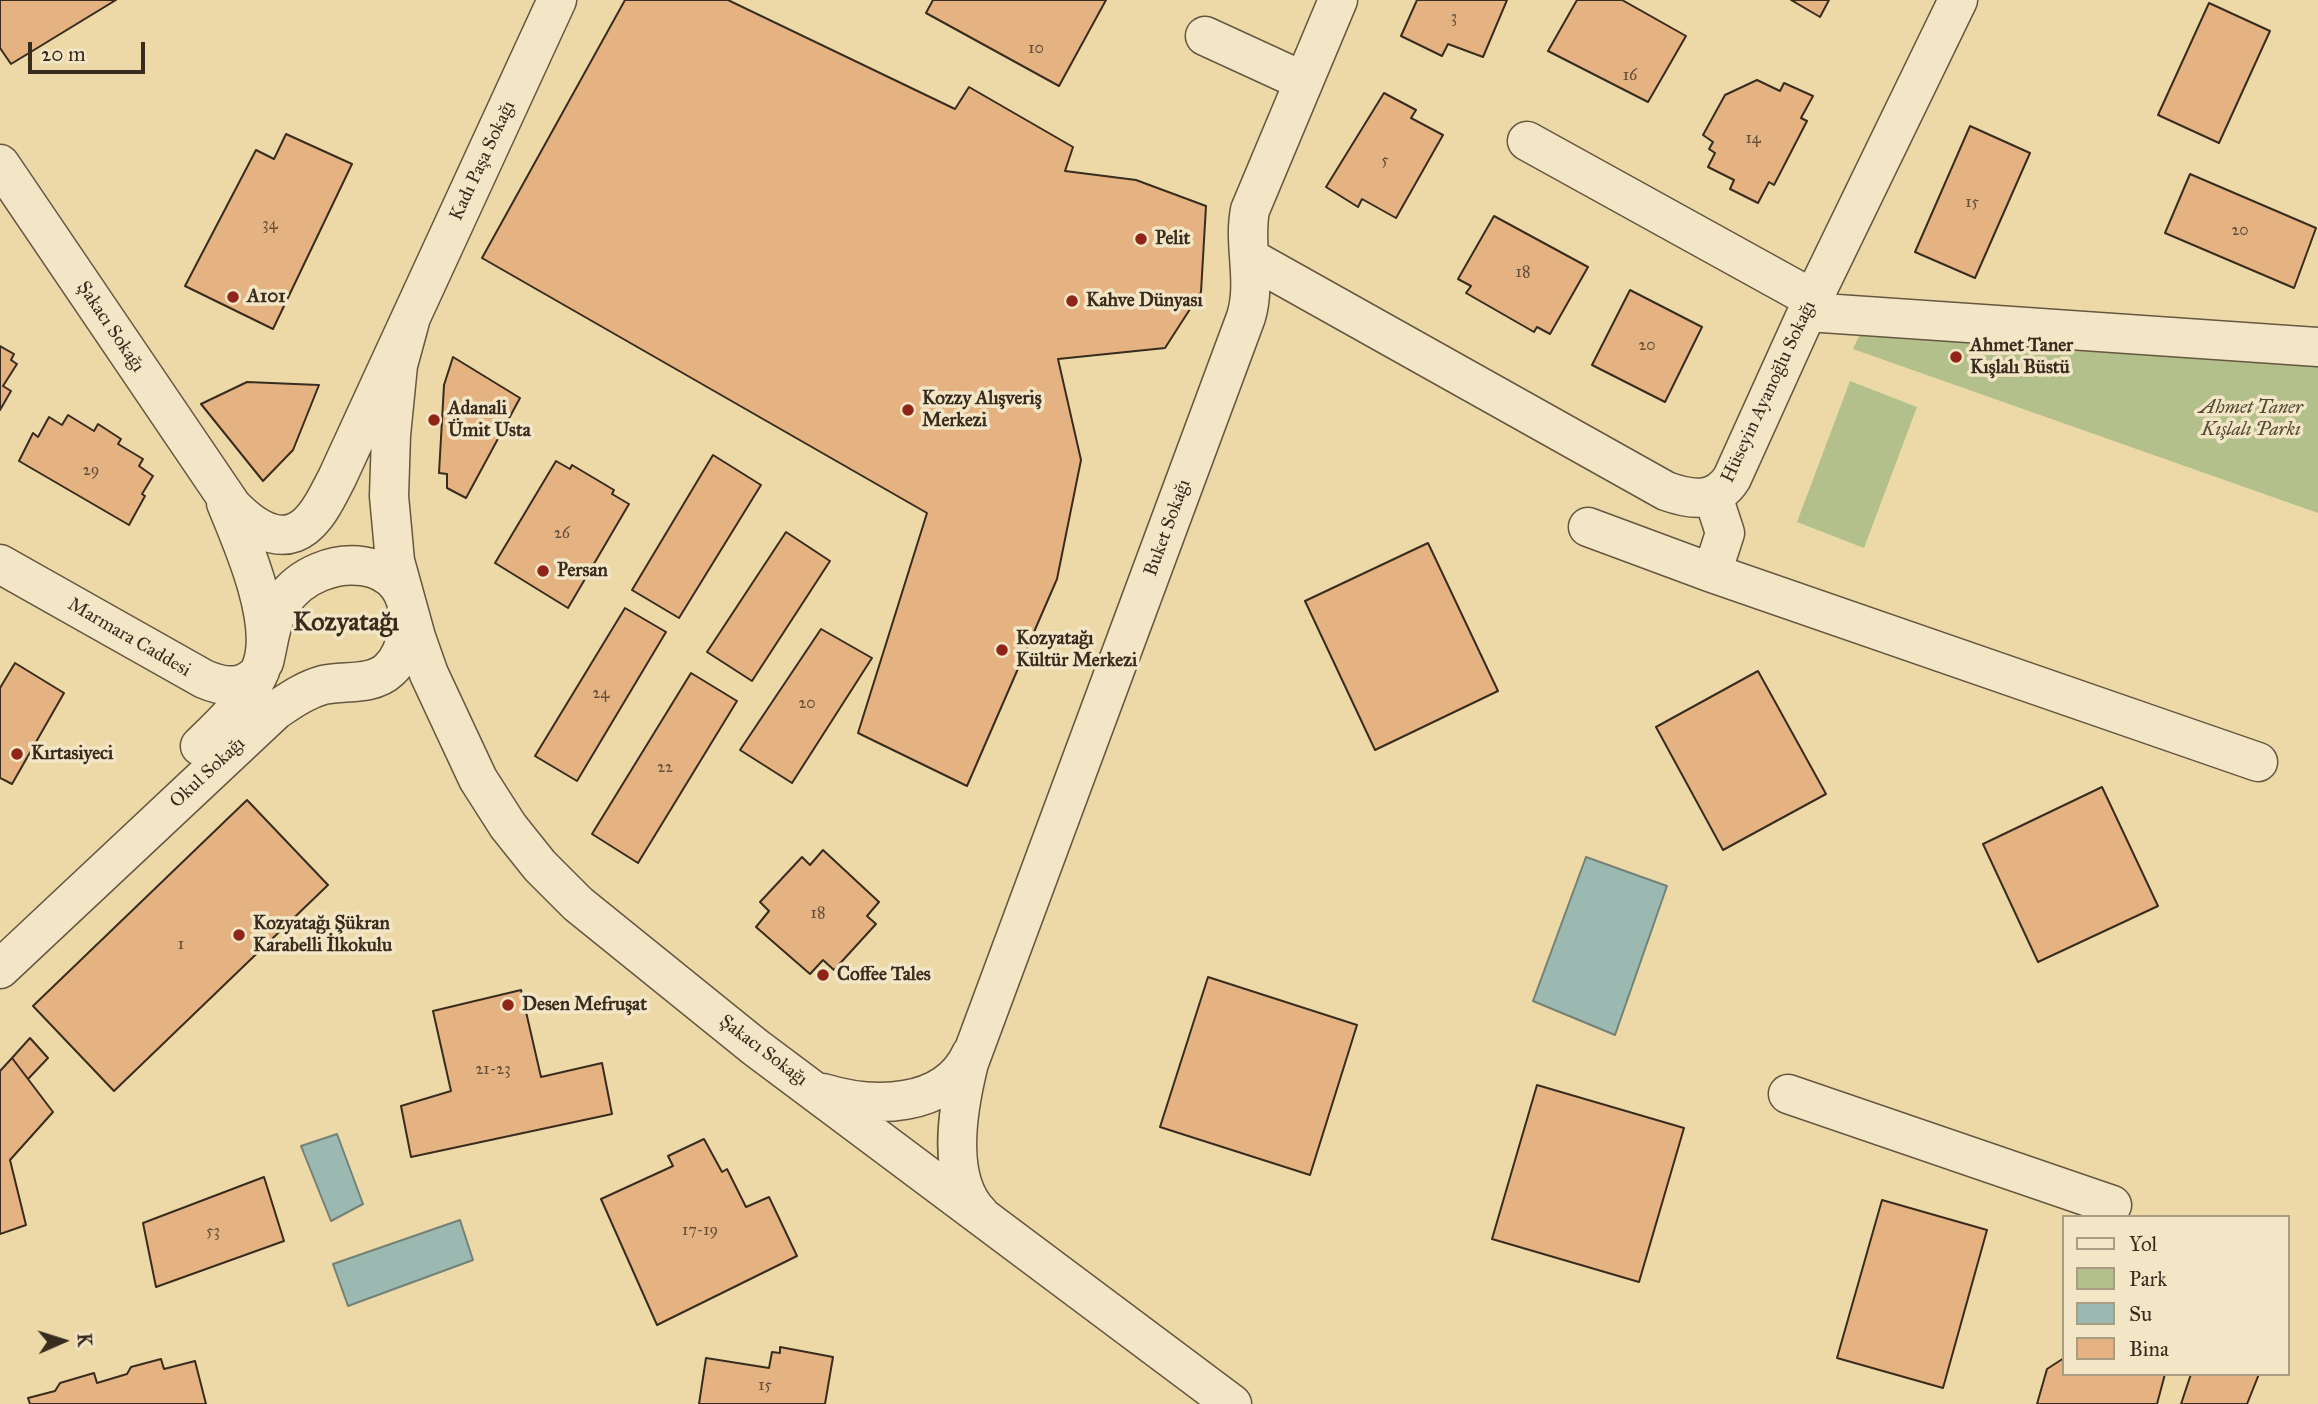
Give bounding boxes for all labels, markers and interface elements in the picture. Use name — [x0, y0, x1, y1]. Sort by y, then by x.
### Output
house number: 3 — [1451, 8, 1457, 28]
scale bar — [32, 28, 149, 72]
house number: 10 — [1028, 39, 1044, 59]
text: 20 m — [41, 41, 86, 67]
house number: 16 — [1623, 66, 1637, 86]
street label: Kadı Paşa Sokağı — [445, 98, 521, 224]
house number: 14 — [1745, 129, 1761, 149]
house number: 5 — [1381, 151, 1389, 171]
house number: 15 — [1965, 193, 1979, 213]
house number: 34 — [262, 215, 278, 235]
house number: 20 — [2231, 221, 2249, 241]
place label: Pelit — [1155, 228, 1190, 250]
marker: Pelit — [1133, 231, 1149, 247]
house number: 18 — [1516, 263, 1530, 283]
street label: Şakacı Sokağı — [71, 277, 149, 377]
place label: A101 — [247, 286, 286, 308]
marker: A101 — [225, 289, 241, 305]
place label: Kahve Dünyası — [1086, 290, 1203, 312]
marker: Kahve Dünyası — [1064, 293, 1080, 309]
street label: Hüseyin Ayanoğlu Sokağı — [1717, 297, 1821, 487]
place label: Ahmet Taner Kışlalı Büstü — [1970, 335, 2073, 379]
house number: 20 — [1638, 336, 1656, 356]
marker: Ahmet Taner Kışlalı Büstü — [1948, 349, 1964, 365]
place label: Kozzy Alışveriş Merkezi — [922, 388, 1042, 432]
park label: Ahmet Taner Kışlalı Parkı — [2199, 397, 2303, 441]
place label: Adanali Ümit Usta — [448, 398, 531, 442]
marker: Kozzy Alışveriş Merkezi — [900, 402, 916, 418]
marker: Adanali Ümit Usta — [426, 412, 442, 428]
house number: 29 — [83, 461, 99, 481]
street label: Buket Sokağı — [1140, 476, 1196, 580]
house number: 26 — [554, 524, 570, 544]
place label: Persan — [557, 560, 608, 582]
marker: Persan — [535, 563, 551, 579]
street label: Marmara Caddesi — [64, 594, 194, 682]
district label: Kozyatağı — [293, 608, 399, 640]
place label: Kozyatağı Kültür Merkezi — [1016, 628, 1137, 672]
marker: Kozyatağı Kültür Merkezi — [994, 642, 1010, 658]
house number: 24 — [593, 684, 609, 704]
house number: 20 — [798, 694, 816, 714]
street label: Okul Sokağı — [166, 733, 250, 813]
place label: Kırtasiyeci — [31, 743, 113, 765]
marker: Kırtasiyeci — [9, 746, 25, 762]
house number: 22 — [657, 758, 673, 778]
house number: 18 — [811, 904, 825, 924]
place label: Kozyatağı Şükran Karabelli İlkokulu — [253, 913, 392, 957]
marker: Kozyatağı Şükran Karabelli İlkokulu — [231, 927, 247, 943]
house number: 1 — [178, 935, 184, 955]
place label: Coffee Tales — [837, 964, 931, 986]
marker: Coffee Tales — [815, 967, 831, 983]
place label: Desen Mefruşat — [522, 994, 647, 1016]
marker: Desen Mefruşat — [500, 997, 516, 1013]
street label: Şakacı Sokağı — [714, 1010, 812, 1092]
house number: 21-23 — [475, 1060, 511, 1080]
legend — [2062, 1215, 2290, 1376]
house number: 17-19 — [682, 1221, 718, 1241]
house number: 53 — [206, 1222, 220, 1242]
text: Yol — [2129, 1231, 2157, 1257]
text: Park — [2129, 1266, 2167, 1292]
text: Su — [2129, 1301, 2152, 1327]
north arrow — [28, 1306, 98, 1376]
text: K — [73, 1333, 96, 1347]
text: Bina — [2129, 1336, 2169, 1362]
house number: 15 — [758, 1376, 772, 1396]

